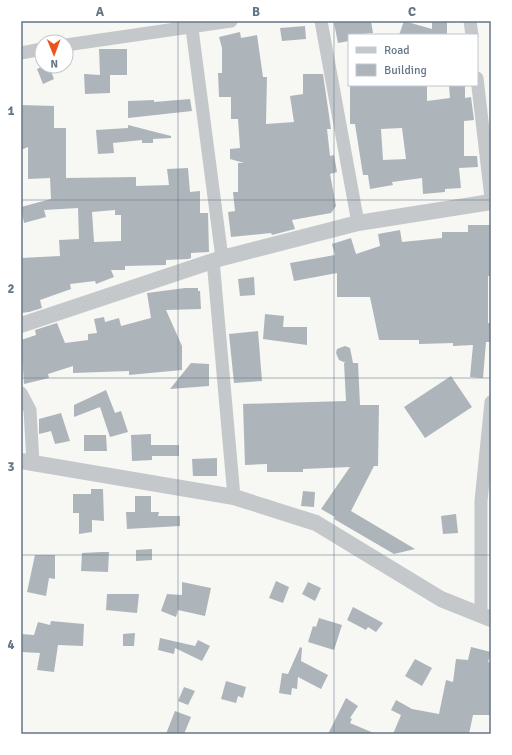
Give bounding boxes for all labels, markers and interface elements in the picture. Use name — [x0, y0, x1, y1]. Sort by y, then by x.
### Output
text: A — [96, 4, 105, 20]
text: B — [252, 4, 260, 20]
text: C — [408, 4, 416, 20]
north arrow — [34, 34, 74, 74]
legend — [348, 34, 478, 86]
text: Road — [384, 43, 410, 58]
text: N — [50, 57, 58, 70]
text: Building — [384, 63, 427, 78]
text: 1 — [7, 103, 15, 119]
text: 2 — [7, 281, 15, 297]
text: 3 — [7, 459, 15, 475]
text: 4 — [7, 637, 15, 653]

